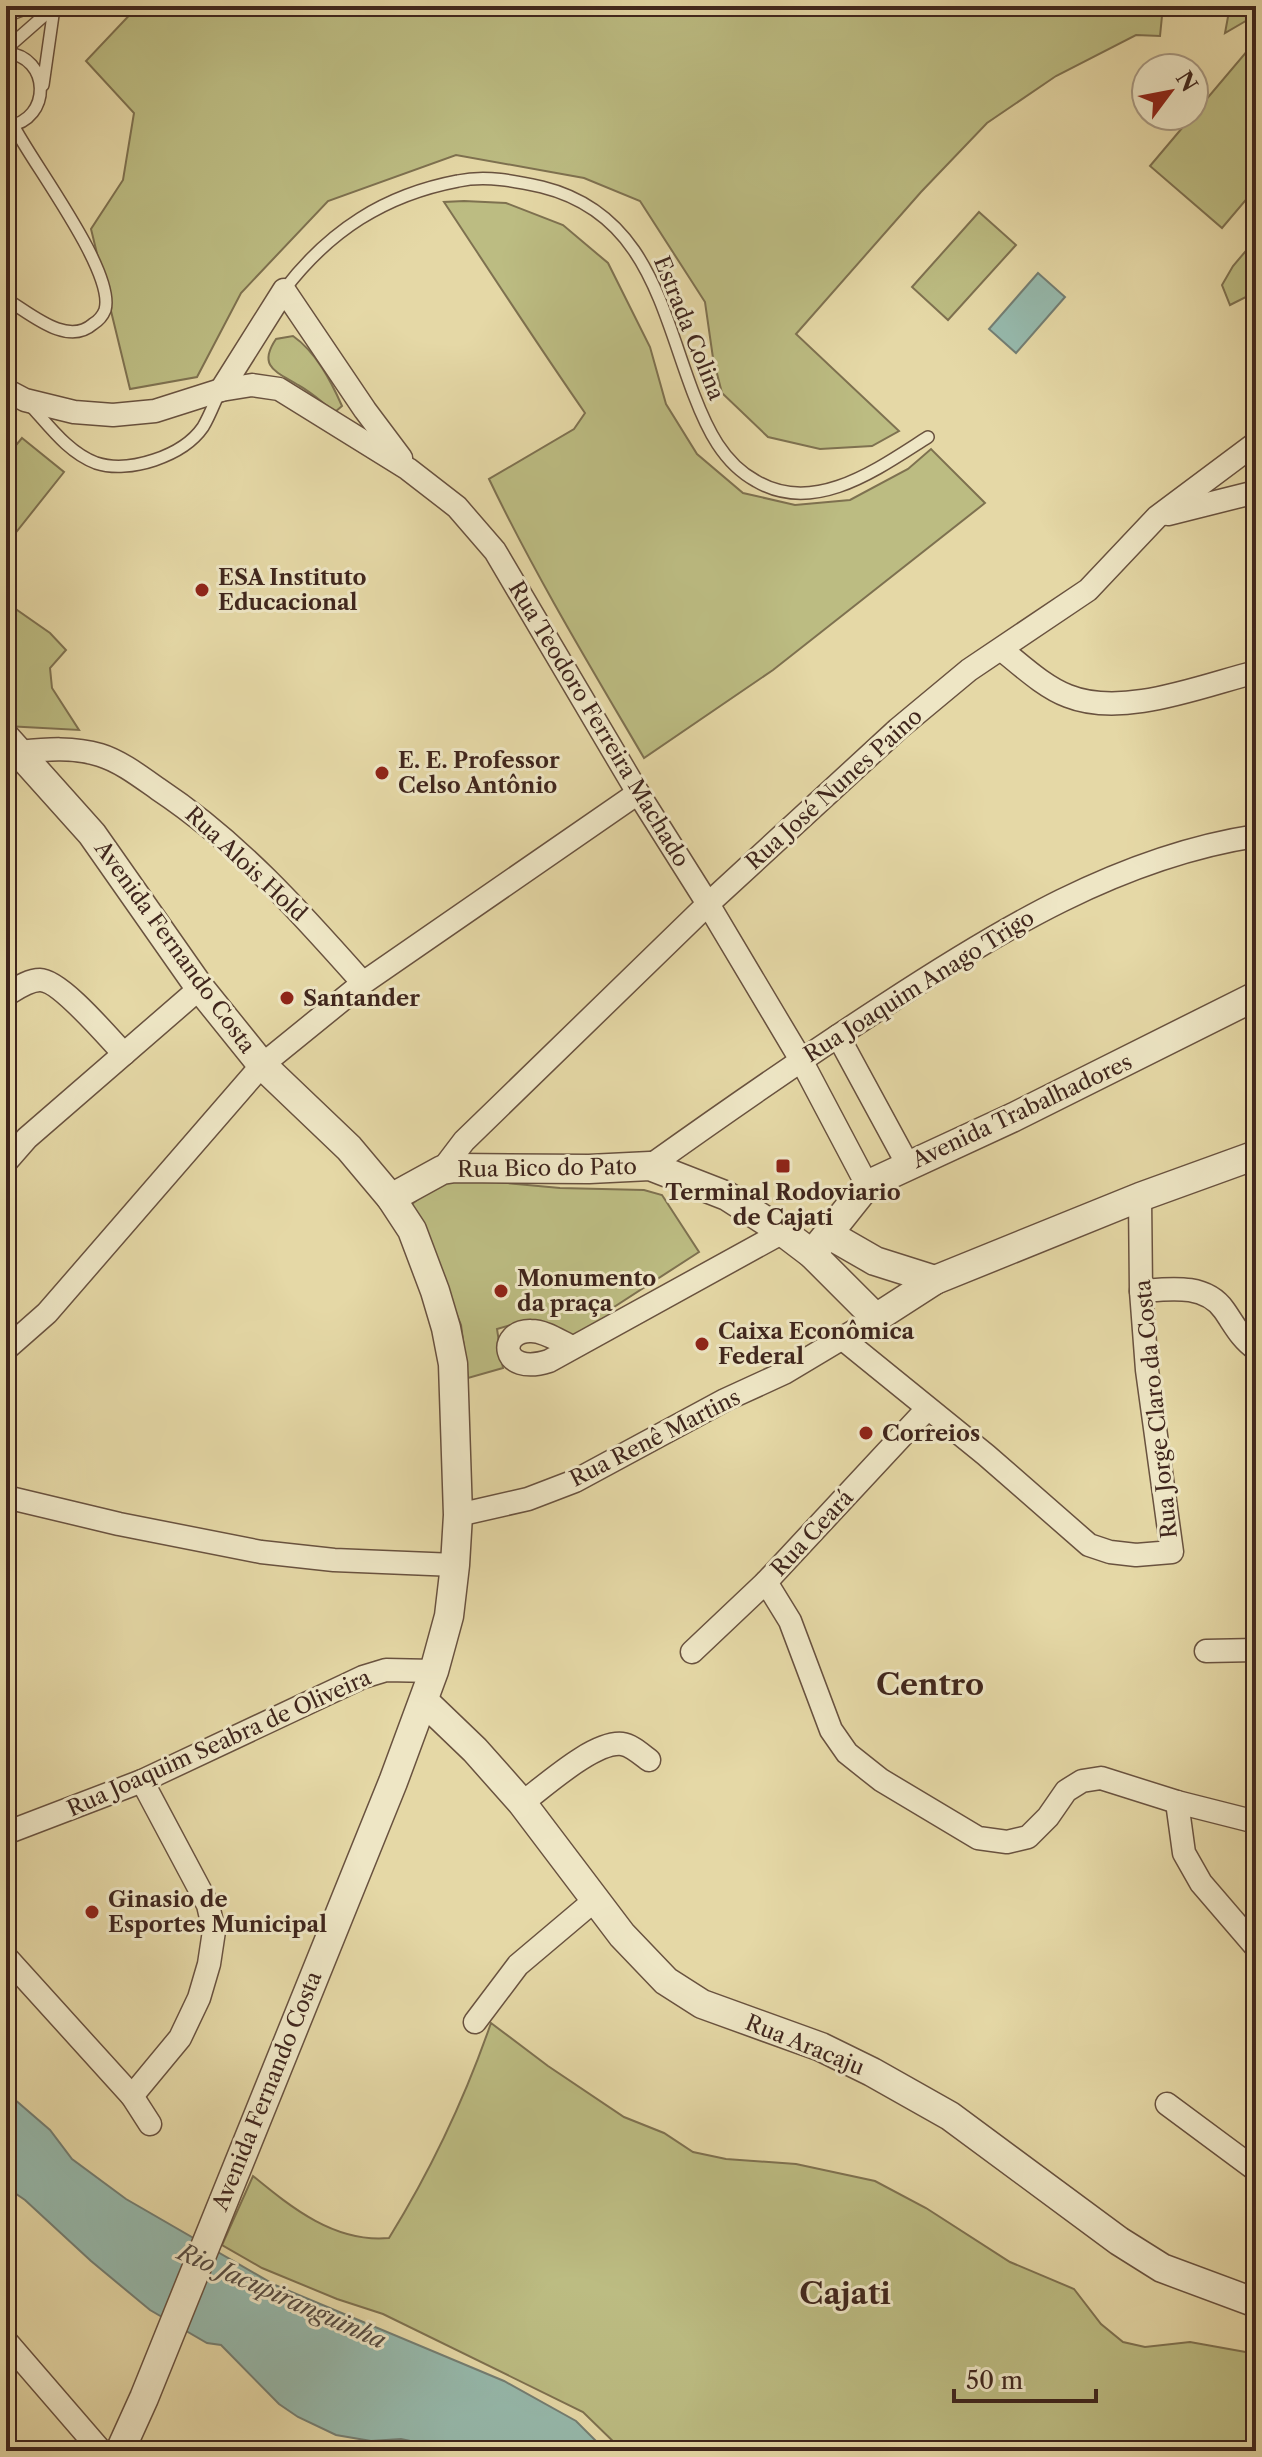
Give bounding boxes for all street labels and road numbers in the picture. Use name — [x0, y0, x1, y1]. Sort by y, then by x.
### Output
street label: Estrada Colina — [648, 252, 730, 404]
street label: Rua Teodoro Ferreira Machado — [503, 576, 695, 872]
street label: Rua José Nunes Paino — [740, 703, 928, 875]
street label: Rua Alois Hold — [180, 801, 312, 927]
street label: Avenida Fernando Costa — [88, 835, 261, 1059]
street label: Rua Joaquim Anago Trigo — [799, 904, 1039, 1068]
street label: Avenida Trabalhadores — [907, 1048, 1136, 1174]
street label: Rua Bico do Pato — [457, 1153, 637, 1183]
street label: Rua Jorge Claro da Costa — [1129, 1278, 1183, 1540]
street label: Rua Renê Martins — [565, 1383, 745, 1493]
street label: Rua Ceará — [765, 1484, 859, 1582]
street label: Rua Joaquim Seabra de Oliveira — [63, 1663, 376, 1822]
street label: Avenida Fernando Costa — [206, 1967, 328, 2216]
street label: Rua Aracaju — [742, 2009, 868, 2081]

